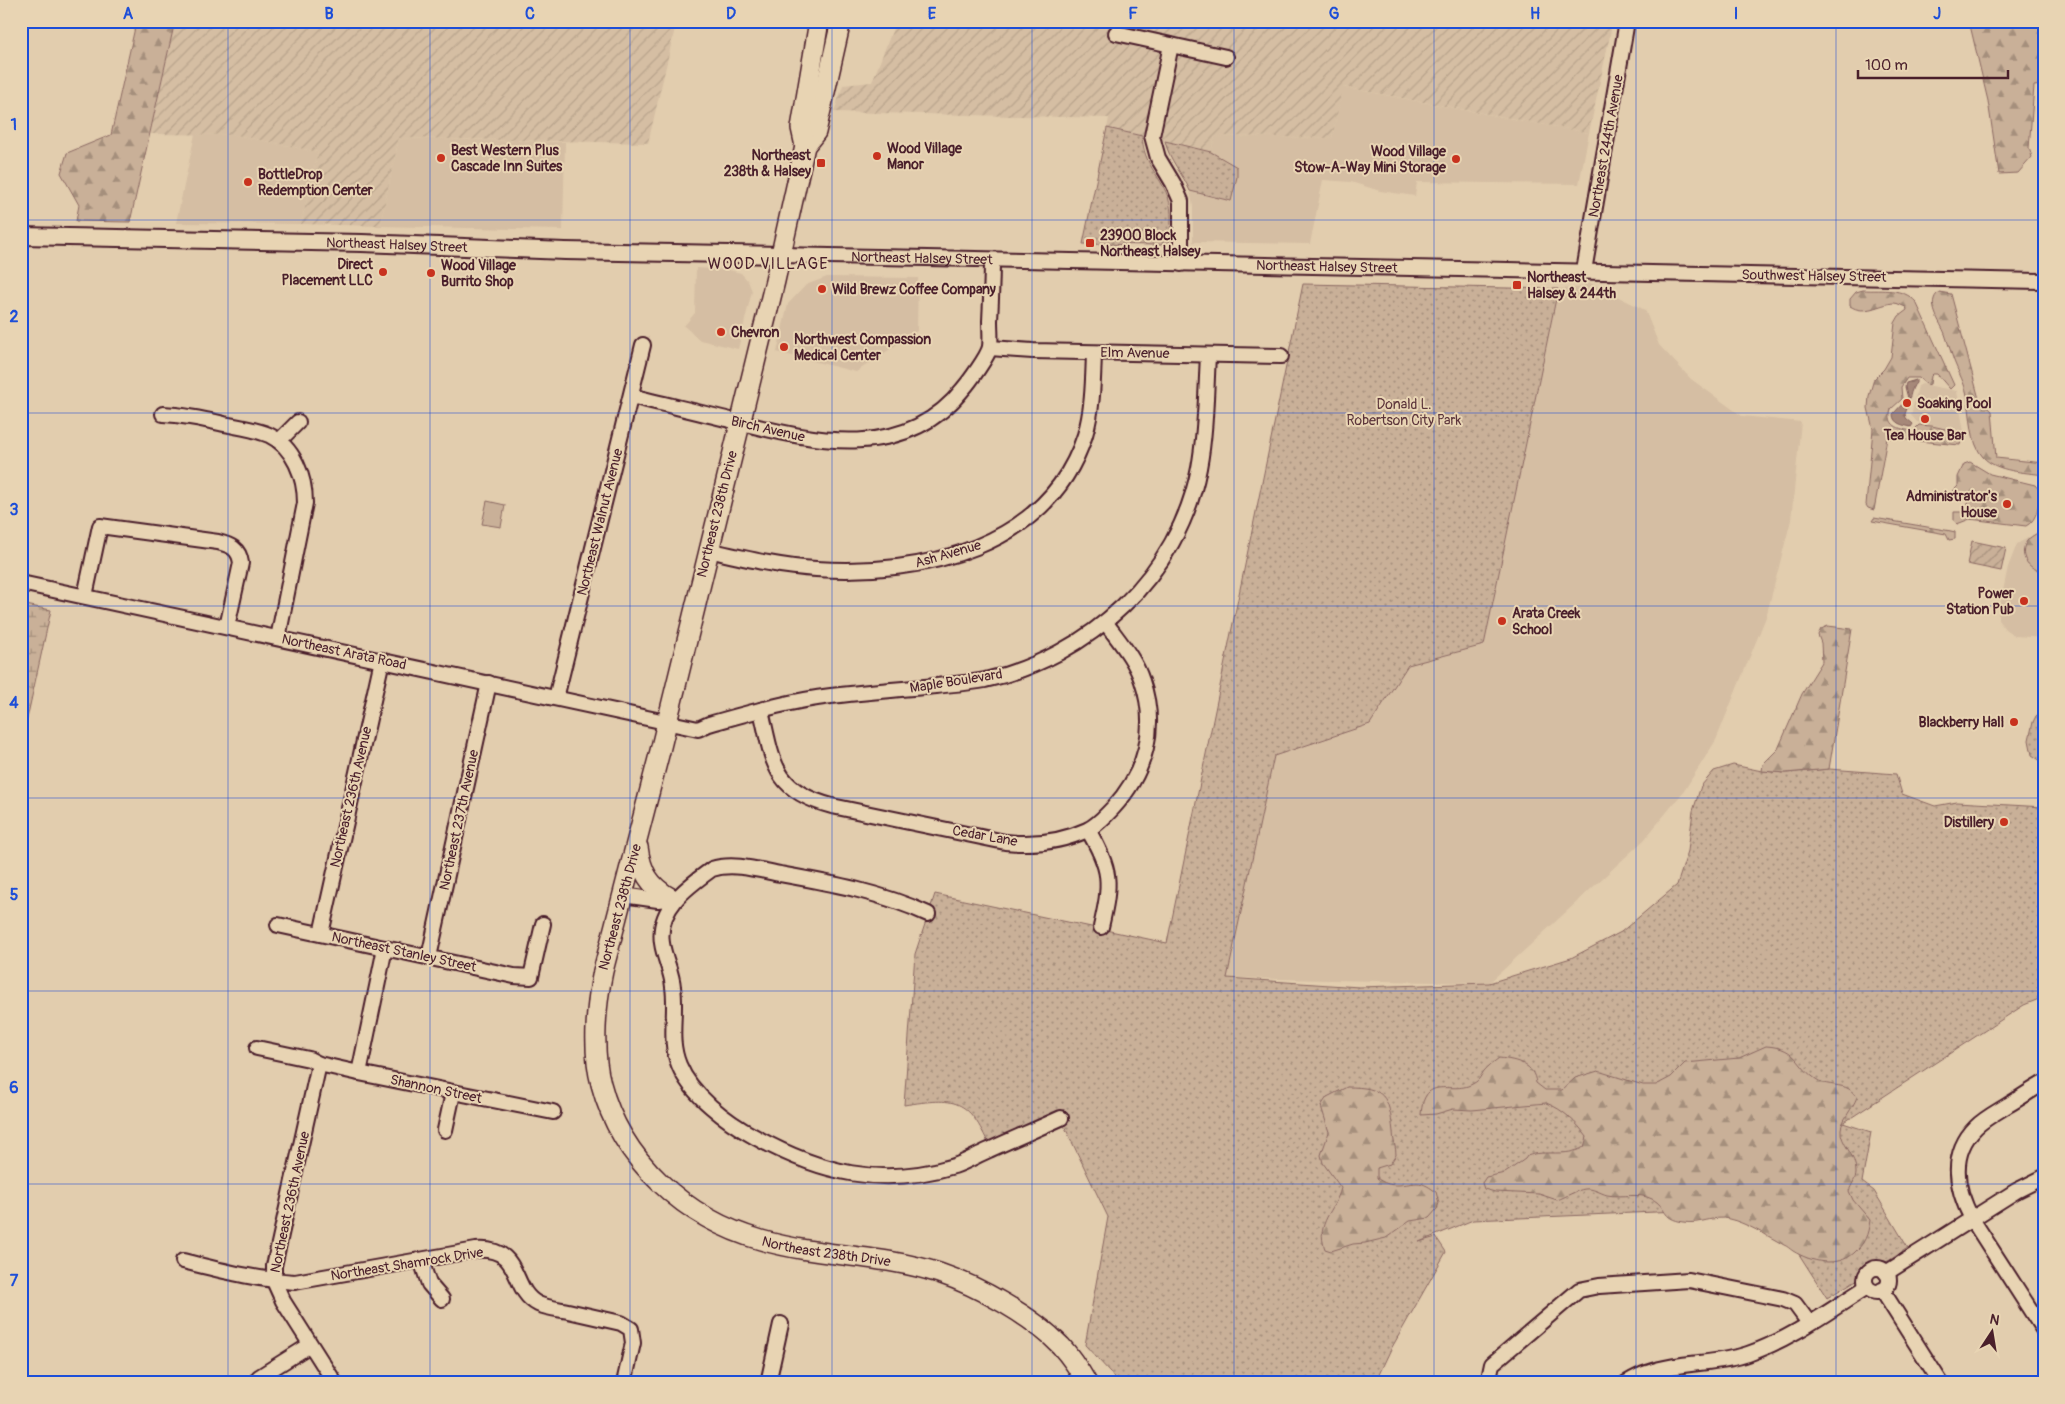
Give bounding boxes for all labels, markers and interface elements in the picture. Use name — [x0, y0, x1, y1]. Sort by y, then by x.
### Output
text: A — [123, 4, 134, 24]
text: B — [324, 4, 334, 24]
text: C — [525, 4, 535, 24]
text: D — [726, 4, 736, 24]
text: E — [928, 4, 937, 24]
text: F — [1128, 4, 1138, 24]
text: G — [1329, 4, 1340, 24]
text: H — [1530, 4, 1540, 24]
text: I — [1734, 4, 1738, 24]
text: J — [1933, 4, 1941, 24]
scale bar — [1858, 48, 2008, 80]
text: 100 m — [1865, 56, 1908, 75]
street label: Northeast 244th Avenue — [1585, 73, 1627, 219]
text: 1 — [11, 115, 17, 135]
place label: Wood Village Manor — [887, 140, 963, 173]
place label: Best Western Plus Cascade Inn Suites — [451, 142, 563, 175]
place label: Wood Village Stow-A-Way Mini Storage — [1294, 143, 1447, 176]
place label: Northeast 238th & Halsey — [724, 147, 811, 180]
marker: Wood Village Manor — [871, 150, 883, 162]
marker: Best Western Plus Cascade Inn Suites — [435, 152, 447, 164]
marker: Wood Village Stow-A-Way Mini Storage — [1450, 153, 1462, 165]
marker: Northeast 238th & Halsey — [815, 157, 827, 169]
place label: BottleDrop Redemption Center — [258, 166, 374, 199]
marker: BottleDrop Redemption Center — [242, 176, 254, 188]
place label: 23900 Block Northeast Halsey — [1100, 227, 1200, 260]
street label: Northeast Halsey Street — [326, 234, 468, 256]
marker: 23900 Block Northeast Halsey — [1084, 237, 1096, 249]
street label: Northeast Halsey Street — [851, 248, 993, 268]
district label: WOOD VILLAGE — [708, 254, 828, 274]
place label: Direct Placement LLC — [282, 256, 373, 289]
street label: Northeast Halsey Street — [1256, 256, 1398, 276]
place label: Wood Village Burrito Shop — [441, 257, 517, 290]
marker: Direct Placement LLC — [377, 266, 389, 278]
street label: Southwest Halsey Street — [1741, 266, 1887, 286]
marker: Wood Village Burrito Shop — [425, 267, 437, 279]
place label: Northeast Halsey & 244th — [1527, 269, 1616, 302]
marker: Northeast Halsey & 244th — [1511, 279, 1523, 291]
place label: Wild Brewz Coffee Company — [832, 281, 996, 298]
marker: Wild Brewz Coffee Company — [816, 283, 828, 295]
text: 2 — [10, 307, 19, 327]
place label: Chevron — [731, 324, 780, 341]
marker: Chevron — [715, 326, 727, 338]
place label: Northwest Compassion Medical Center — [794, 331, 931, 364]
marker: Northwest Compassion Medical Center — [778, 341, 790, 353]
street label: Elm Avenue — [1100, 344, 1170, 362]
place label: Soaking Pool — [1917, 395, 1991, 412]
park label: Donald L. Robertson City Park — [1347, 396, 1462, 429]
marker: Soaking Pool — [1901, 397, 1913, 409]
street label: Birch Avenue — [729, 412, 807, 446]
marker: Tea House Bar — [1919, 413, 1931, 425]
place label: Tea House Bar — [1883, 427, 1967, 444]
street label: Northeast Walnut Avenue — [573, 447, 627, 597]
street label: Northeast 238th Drive — [693, 449, 741, 579]
place label: Administrator's House — [1906, 488, 1998, 521]
marker: Administrator's House — [2001, 498, 2013, 510]
text: 3 — [10, 500, 19, 520]
street label: Ash Avenue — [913, 536, 983, 572]
place label: Power Station Pub — [1946, 585, 2015, 618]
marker: Power Station Pub — [2018, 595, 2030, 607]
place label: Arata Creek School — [1512, 605, 1581, 638]
marker: Arata Creek School — [1496, 615, 1508, 627]
street label: Northeast Arata Road — [280, 630, 408, 674]
street label: Maple Boulevard — [908, 665, 1004, 697]
text: 4 — [9, 693, 19, 713]
place label: Blackberry Hall — [1918, 714, 2004, 731]
marker: Blackberry Hall — [2008, 716, 2020, 728]
street label: Northeast 236th Avenue — [327, 725, 376, 869]
street label: Northeast 237th Avenue — [436, 748, 482, 892]
place label: Distillery — [1944, 814, 1994, 831]
marker: Distillery — [1998, 816, 2010, 828]
street label: Cedar Lane — [951, 822, 1019, 850]
street label: Northeast 238th Drive — [595, 842, 645, 972]
text: 5 — [10, 885, 19, 905]
street label: Northeast Stanley Street — [330, 928, 478, 976]
street label: Shannon Street — [389, 1071, 484, 1107]
text: 6 — [9, 1078, 19, 1098]
street label: Northeast 236th Avenue — [267, 1130, 313, 1274]
street label: Northeast 238th Drive — [760, 1232, 892, 1270]
street label: Northeast Shamrock Drive — [329, 1244, 485, 1284]
text: 7 — [10, 1271, 19, 1291]
north arrow — [1968, 1306, 2018, 1356]
text: N — [1988, 1310, 2001, 1329]

